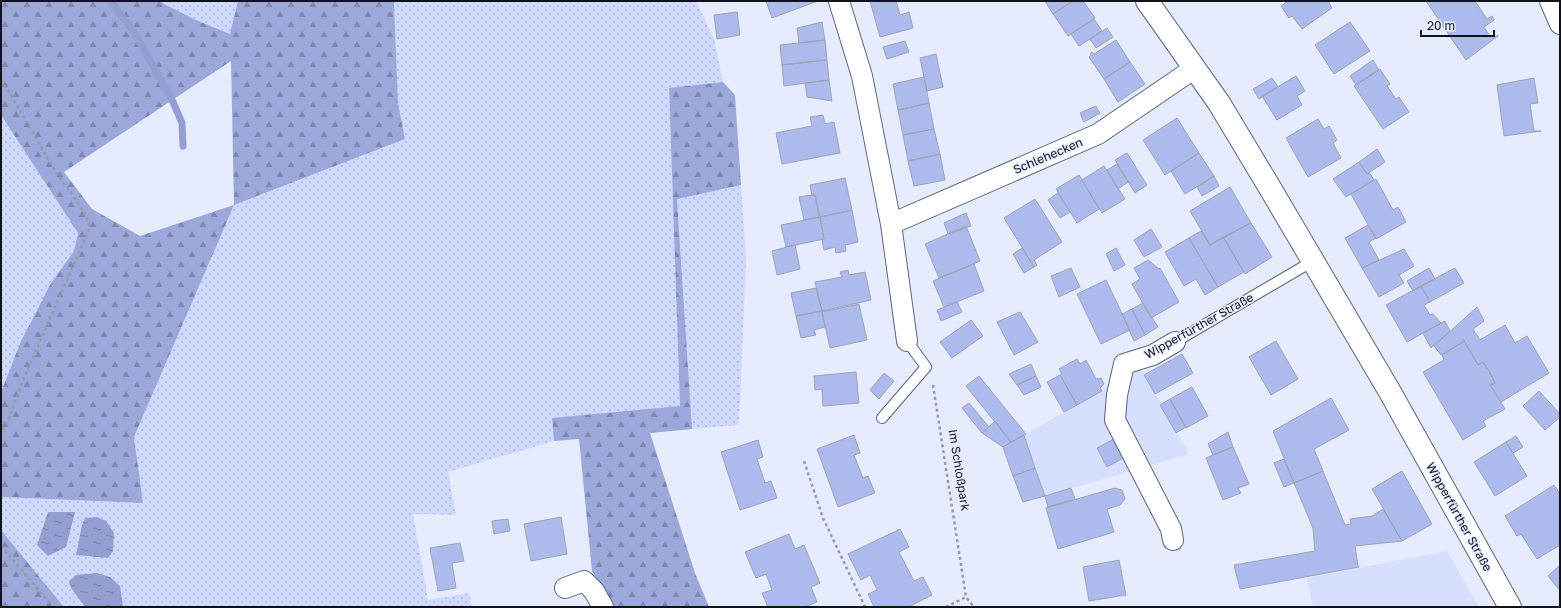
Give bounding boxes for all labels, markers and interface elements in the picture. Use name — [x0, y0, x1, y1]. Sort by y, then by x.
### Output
scale bar — [1421, 12, 1494, 38]
text: 20 m — [1427, 18, 1455, 33]
street label: Schlehecken — [1011, 134, 1085, 177]
street label: Wipperfürther Straße — [1142, 289, 1256, 362]
street label: Im Schloßpark — [946, 428, 973, 512]
street label: Wipperfürther Straße — [1423, 460, 1496, 574]

